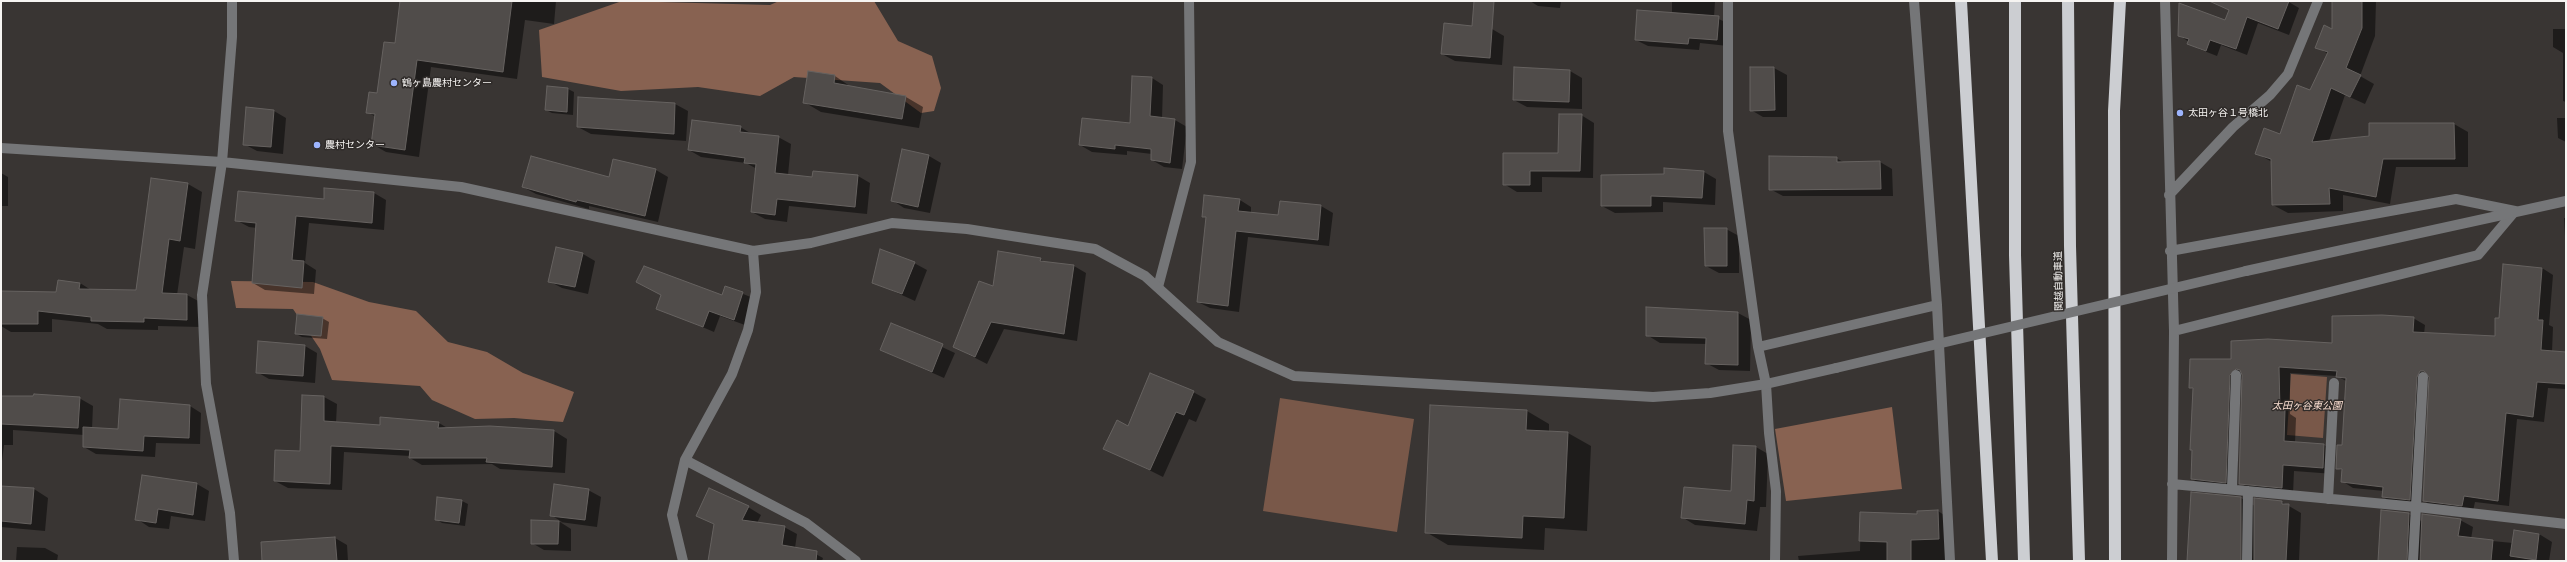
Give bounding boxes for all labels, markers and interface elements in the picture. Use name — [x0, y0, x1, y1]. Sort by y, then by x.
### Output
place label: 鶴ヶ島農村センター — [402, 77, 492, 89]
marker: 鶴ヶ島農村センター — [389, 78, 399, 88]
place label: 太田ヶ谷１号橋北 — [2188, 107, 2268, 119]
marker: 太田ヶ谷１号橋北 — [2175, 108, 2185, 118]
place label: 農村センター — [325, 139, 385, 151]
marker: 農村センター — [312, 140, 322, 150]
street label: 関越自動車道 — [2052, 251, 2066, 311]
park label: 太田ヶ谷東公園 — [2272, 400, 2342, 412]

